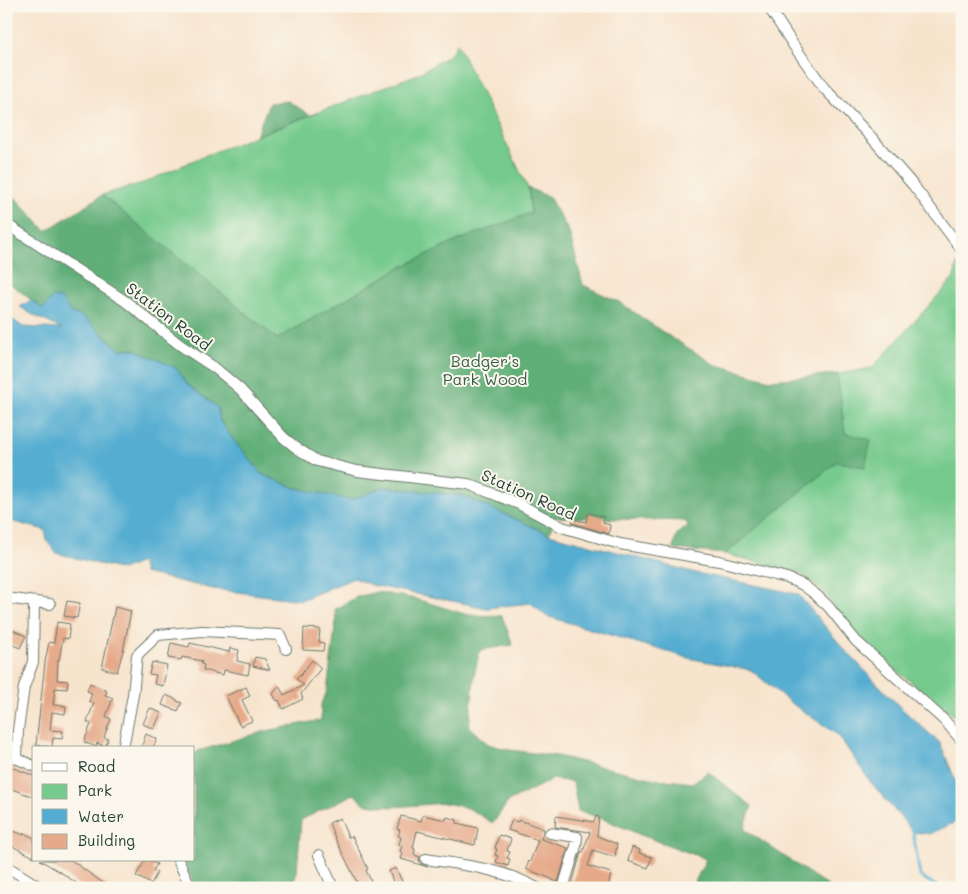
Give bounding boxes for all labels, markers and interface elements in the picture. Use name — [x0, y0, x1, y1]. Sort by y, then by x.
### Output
street label: Station Road — [122, 277, 216, 355]
park label: Badger's Park Wood — [443, 350, 527, 389]
street label: Station Road — [478, 464, 580, 524]
legend — [32, 746, 195, 862]
text: Road — [78, 756, 115, 776]
text: Park — [78, 780, 112, 800]
text: Water — [78, 806, 124, 826]
text: Building — [78, 830, 135, 850]

